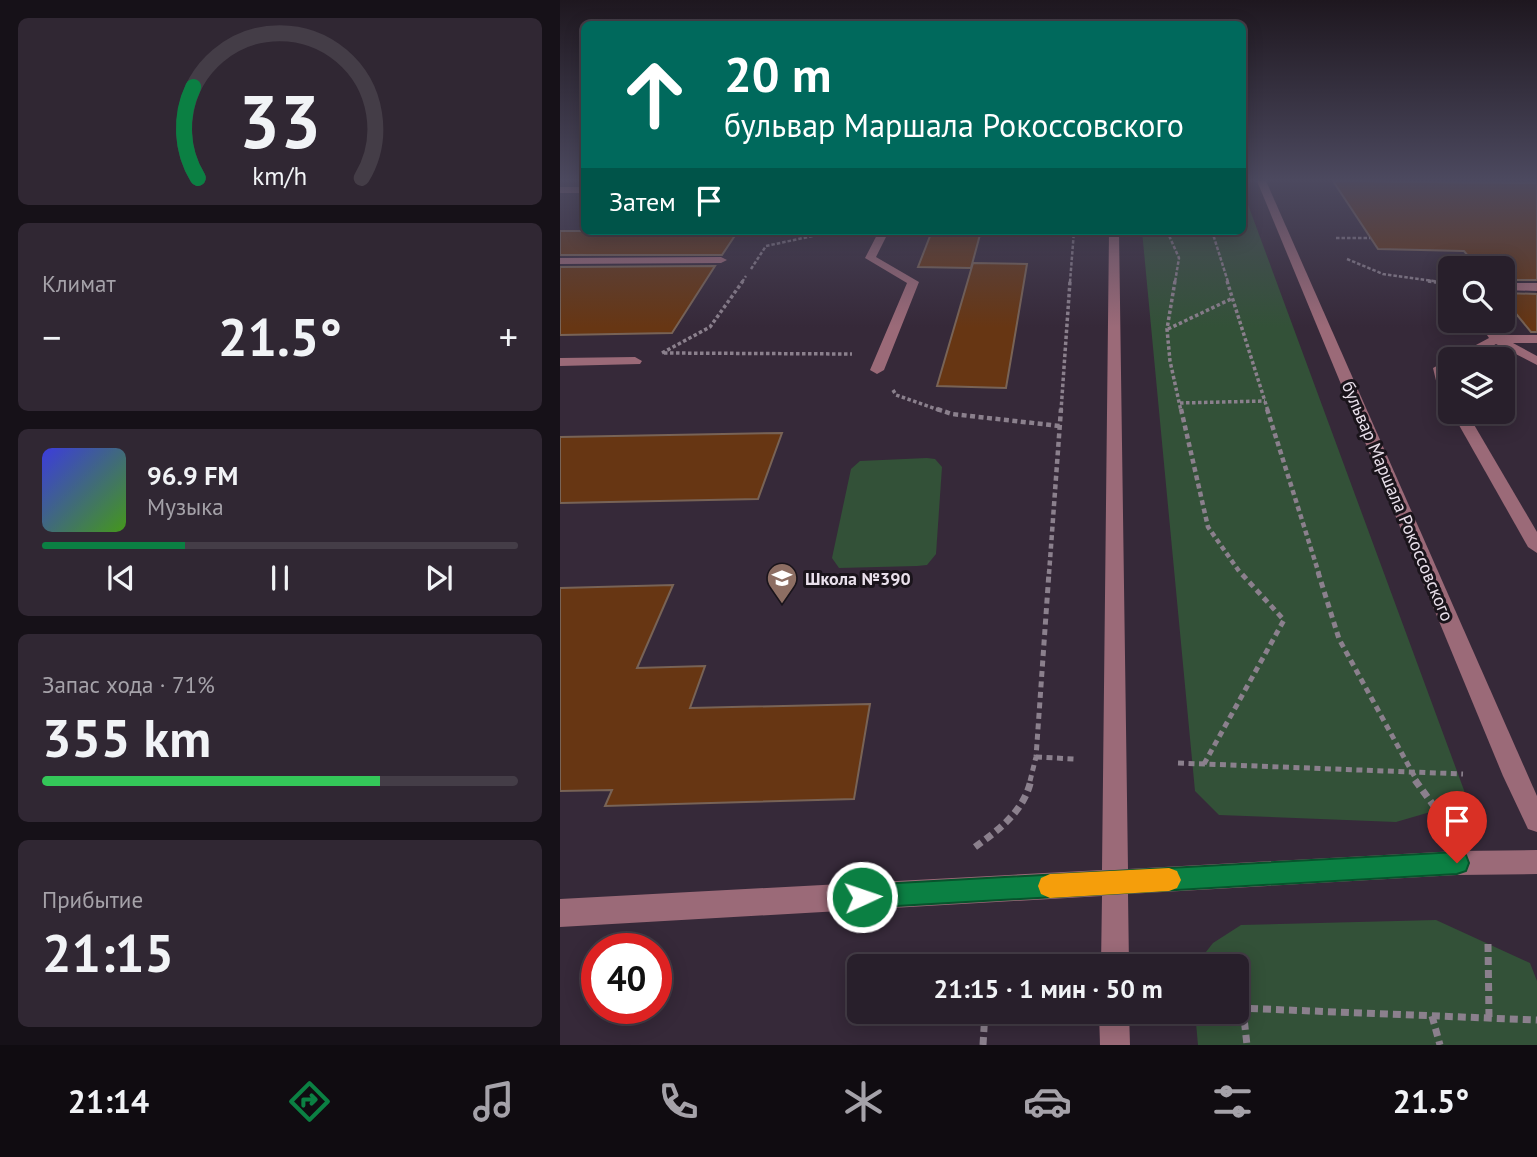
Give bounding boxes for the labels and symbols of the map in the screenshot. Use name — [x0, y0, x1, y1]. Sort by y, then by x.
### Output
street label: бульвар Маршала Рокоссовского — [1337, 377, 1459, 625]
school or university icon: Школа №390 — [765, 561, 799, 605]
place label: Школа №390 — [805, 567, 911, 590]
pin — [1427, 791, 1487, 863]
position arrow — [825, 860, 899, 934]
speed limit sign: 40 — [581, 933, 672, 1024]

